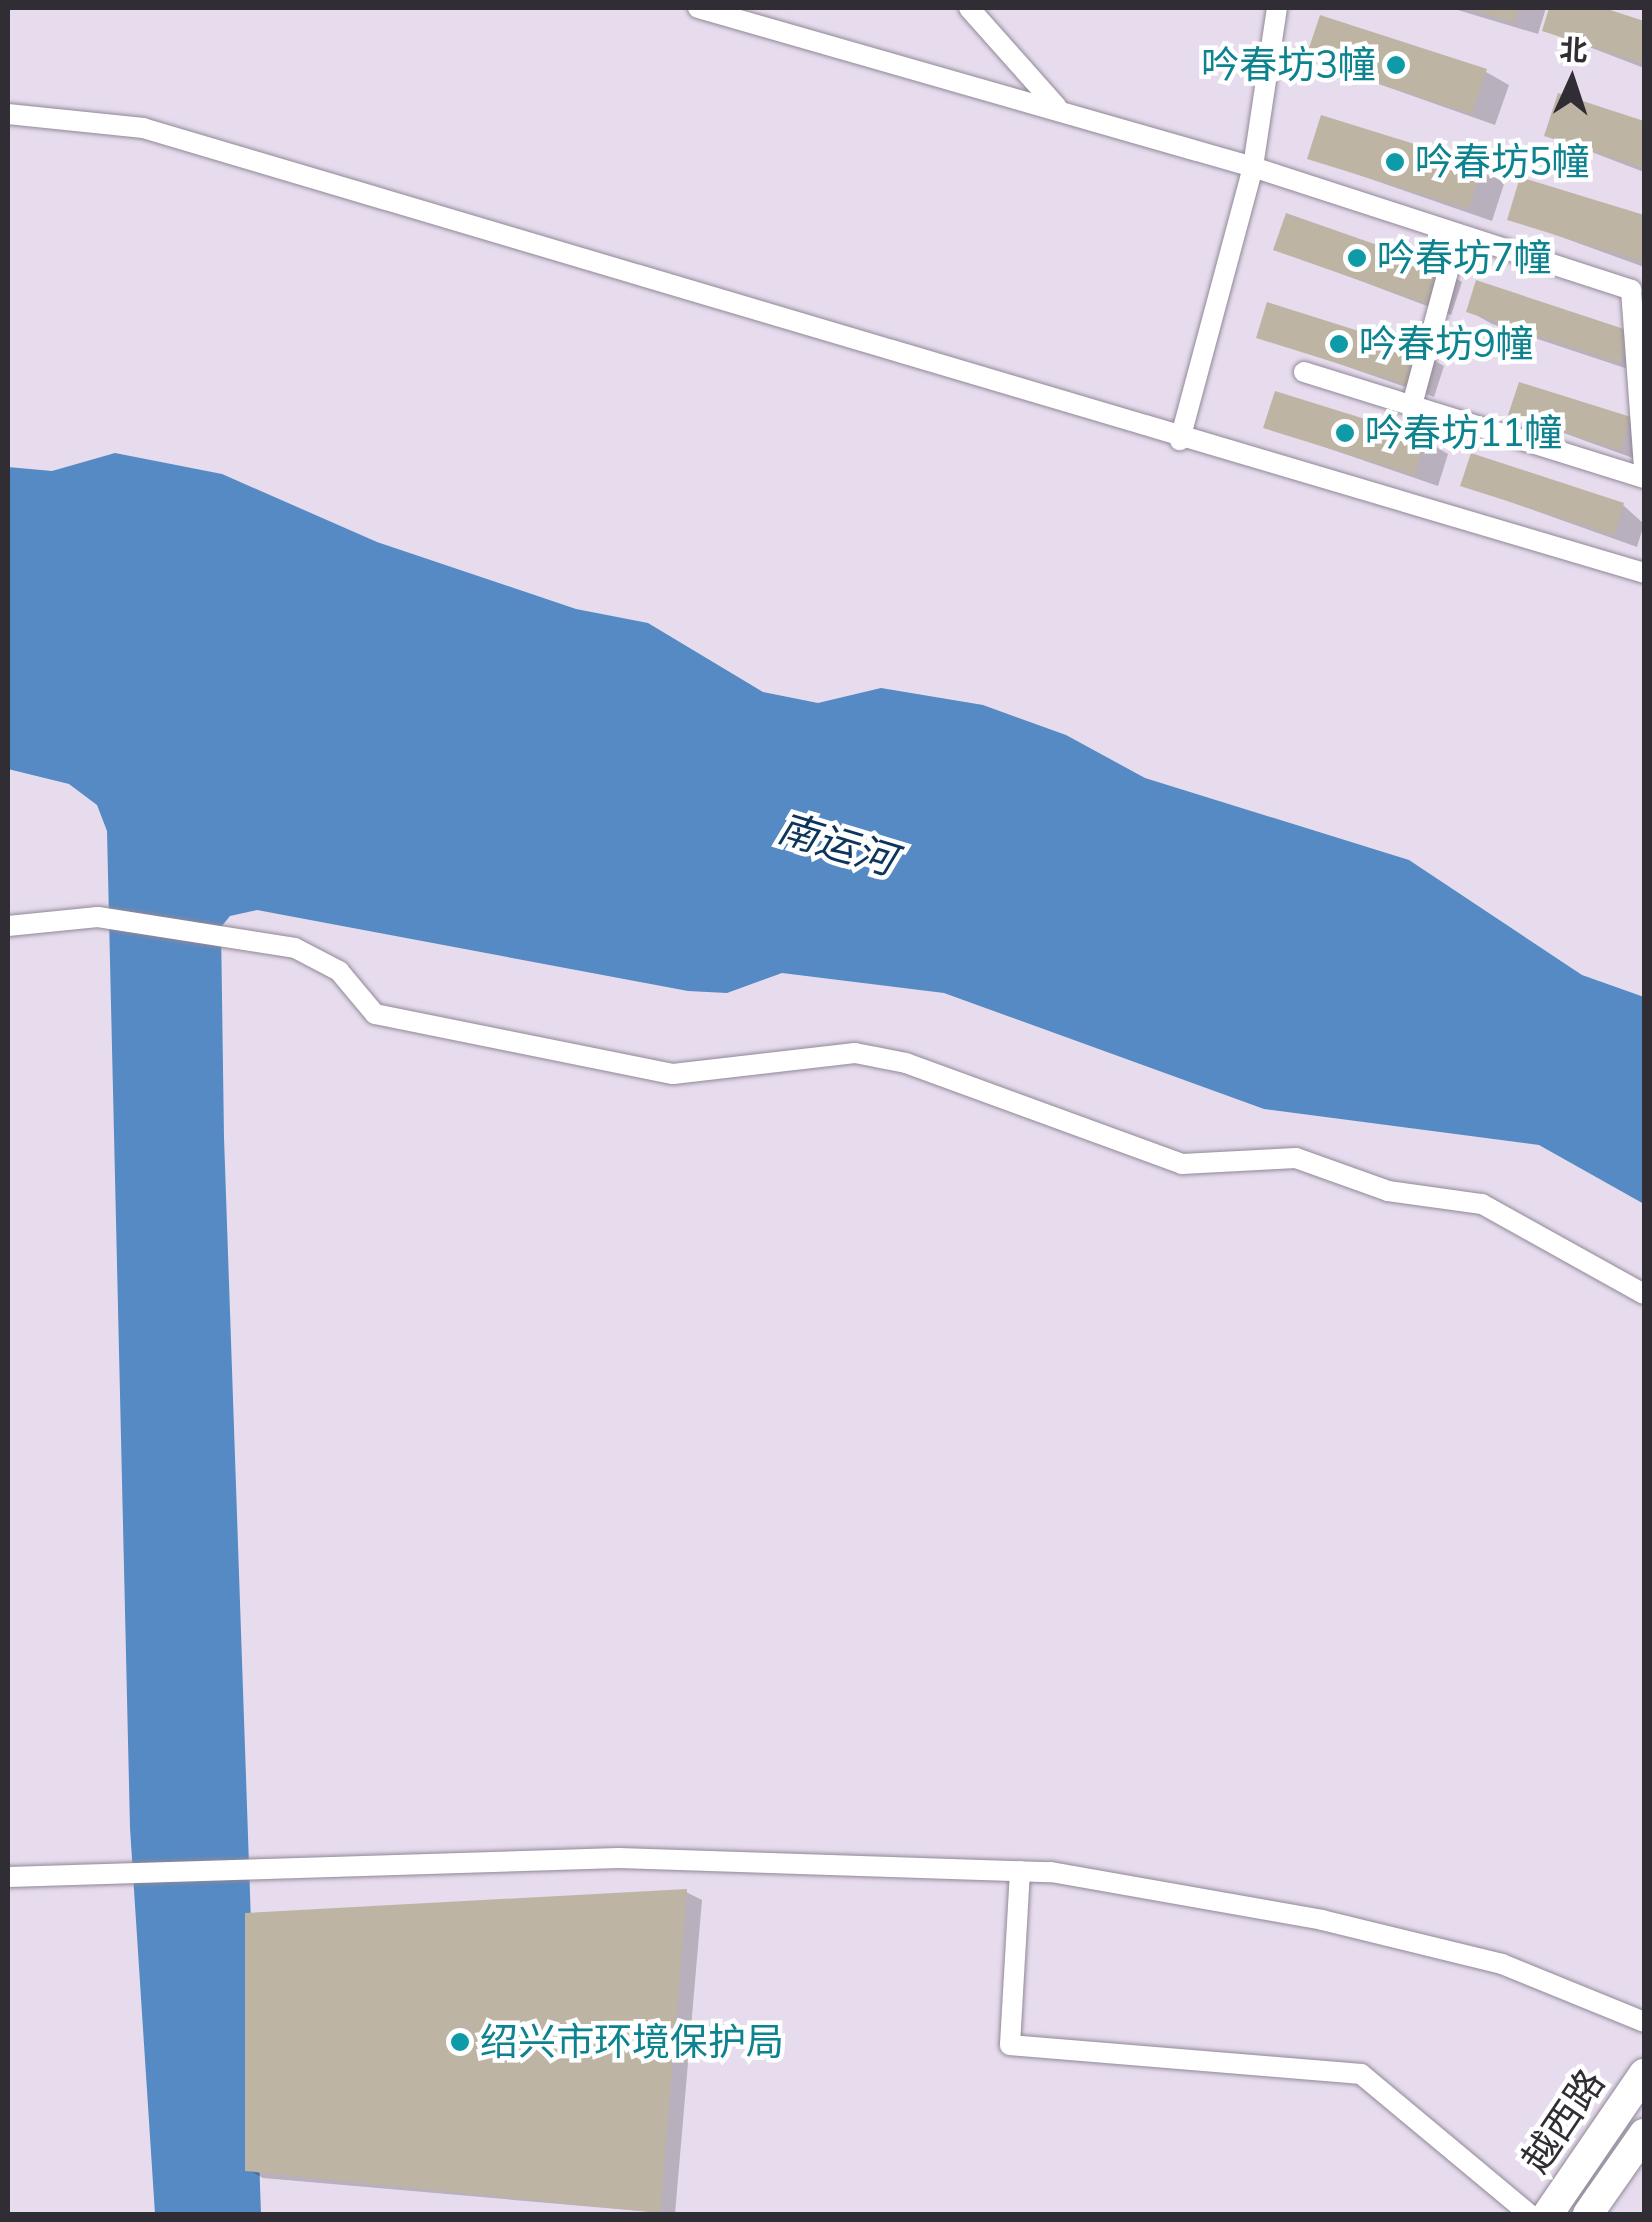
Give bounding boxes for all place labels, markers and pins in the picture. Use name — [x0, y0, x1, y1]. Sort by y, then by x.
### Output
place label: 吟春坊3幢 — [1201, 42, 1376, 88]
marker: 吟春坊3幢 — [1385, 54, 1407, 76]
place label: 吟春坊5幢 — [1415, 139, 1590, 185]
marker: 吟春坊5幢 — [1384, 151, 1406, 173]
place label: 吟春坊7幢 — [1377, 235, 1552, 281]
marker: 吟春坊7幢 — [1346, 247, 1368, 269]
place label: 吟春坊9幢 — [1359, 321, 1534, 367]
marker: 吟春坊9幢 — [1328, 333, 1350, 355]
place label: 吟春坊11幢 — [1365, 410, 1563, 456]
marker: 吟春坊11幢 — [1334, 422, 1356, 444]
place label: 绍兴市环境保护局 — [480, 2019, 784, 2065]
marker: 绍兴市环境保护局 — [449, 2031, 471, 2053]

